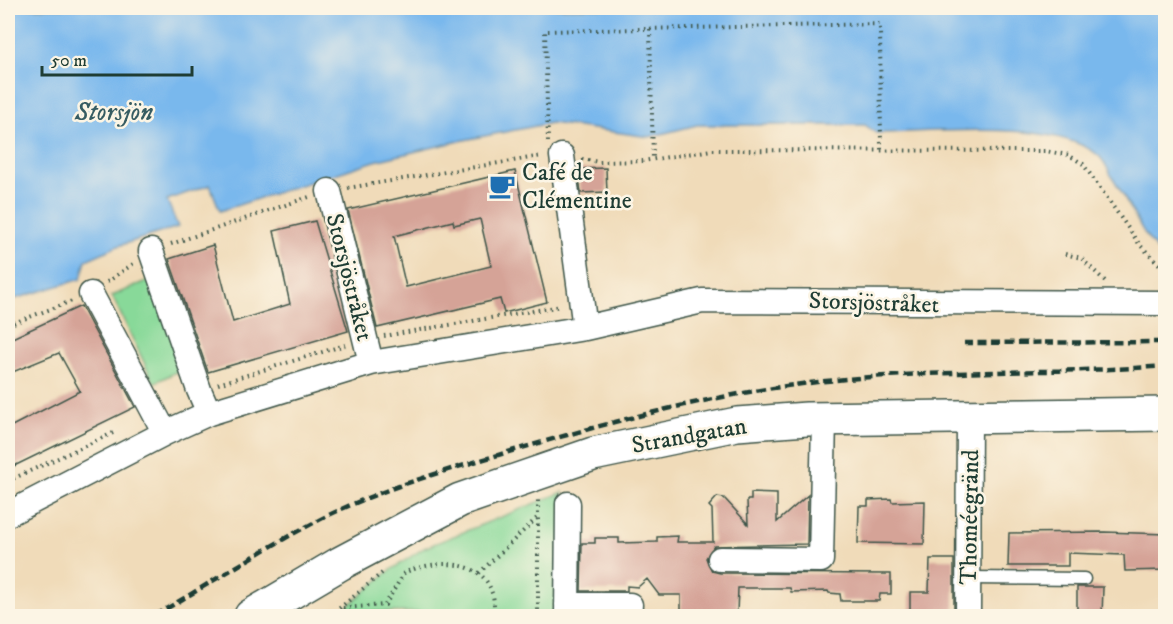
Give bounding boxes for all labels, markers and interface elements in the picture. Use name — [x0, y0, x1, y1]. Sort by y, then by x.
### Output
scale bar — [42, 39, 192, 77]
text: 50 m — [51, 50, 87, 72]
water label: Storsjön — [74, 96, 153, 129]
place label: Café de Clémentine — [522, 158, 632, 216]
cafe icon: Café de Clémentine — [487, 171, 517, 201]
street label: Storsjöstråket — [319, 210, 379, 344]
street label: Storsjöstråket — [808, 286, 940, 320]
street label: Strandgatan — [629, 411, 749, 461]
street label: Thoméegränd — [954, 449, 986, 585]

